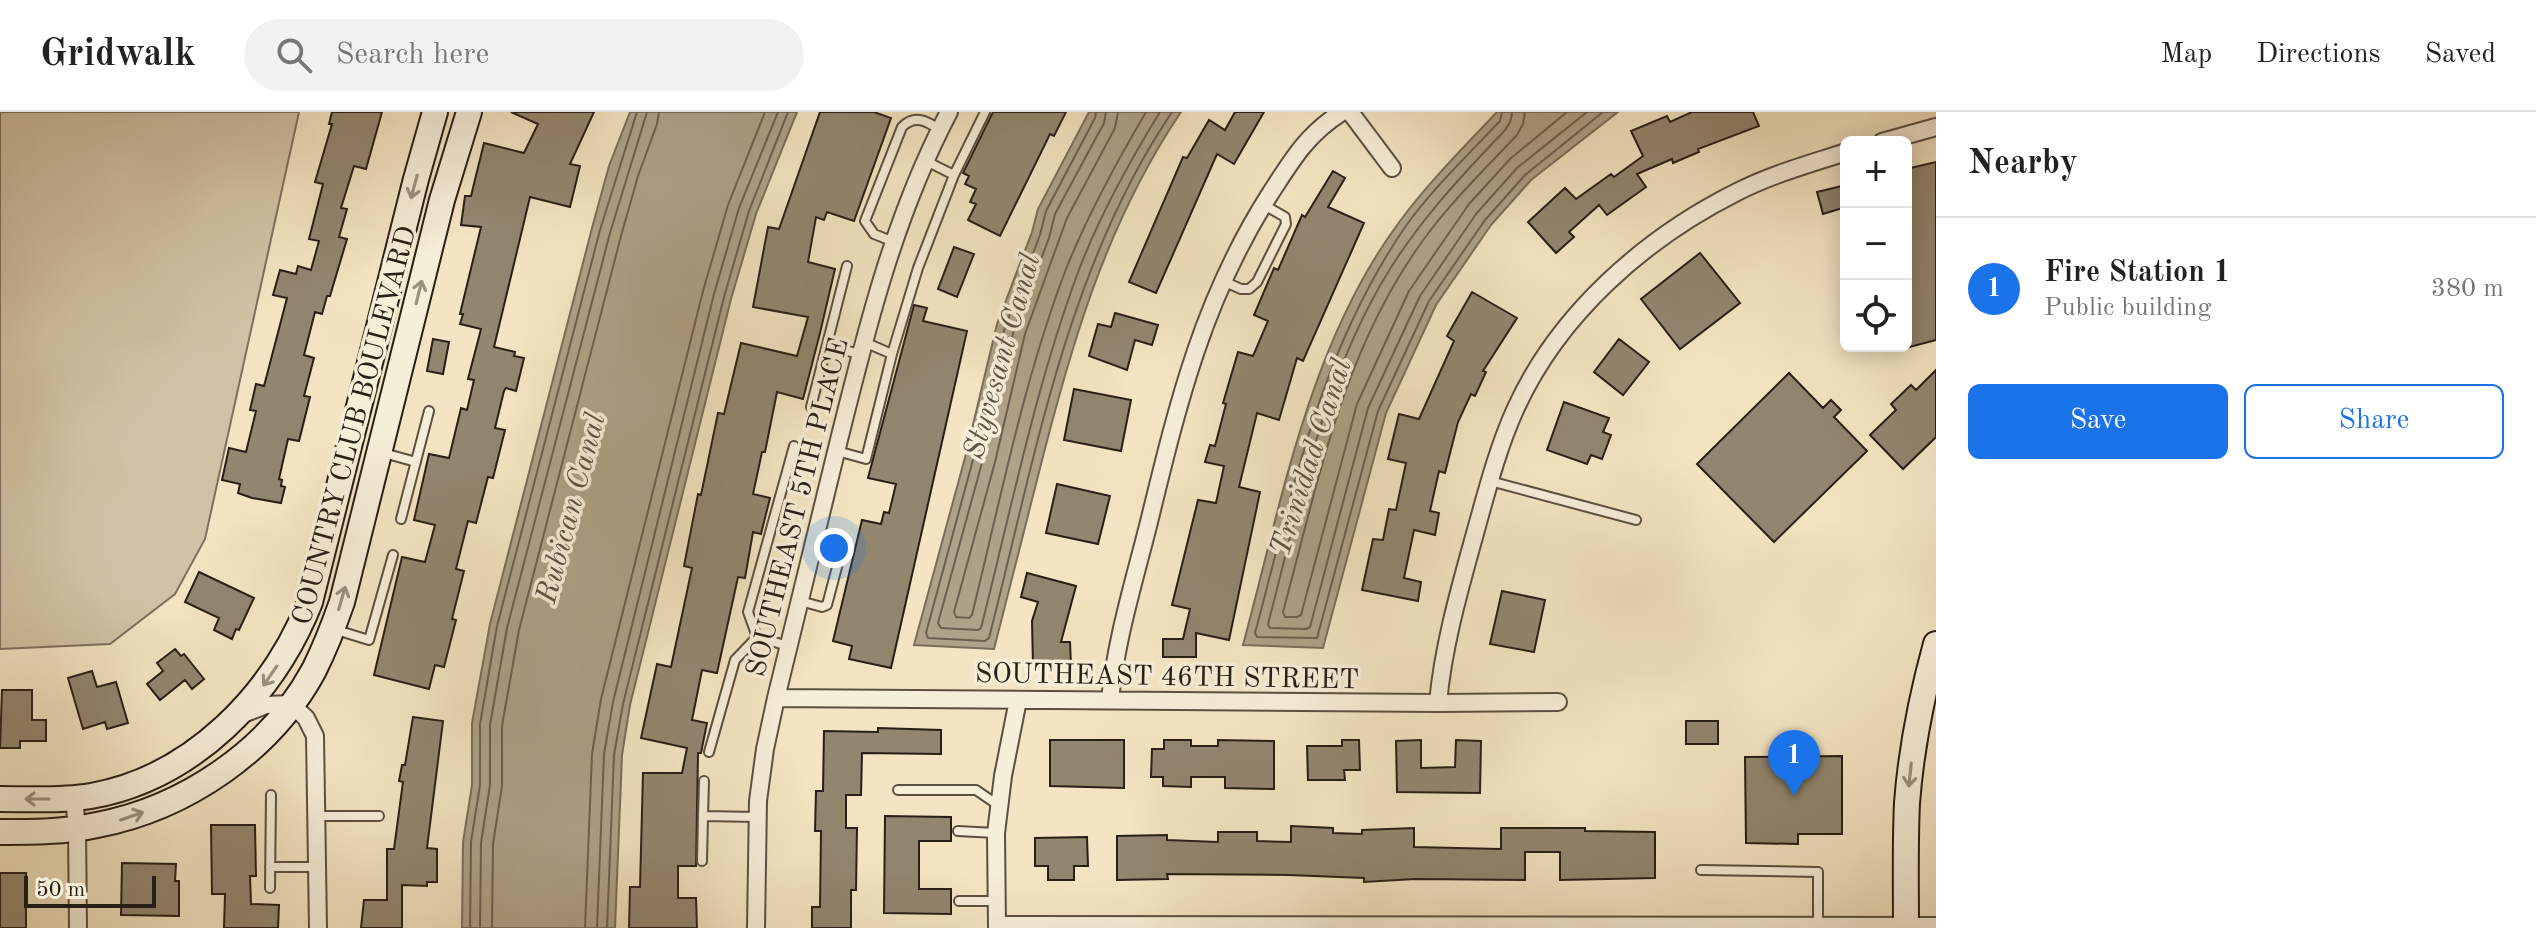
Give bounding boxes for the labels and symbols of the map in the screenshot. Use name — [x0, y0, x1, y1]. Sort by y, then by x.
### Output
one-way arrow — [405, 173, 420, 199]
street label: COUNTRY CLUB BOULEVARD — [289, 223, 423, 628]
water label: Styvesant Canal — [959, 250, 1047, 463]
one-way arrow — [413, 279, 428, 305]
street label: SOUTHEAST 5TH PLACE — [743, 335, 855, 680]
water label: Trinidad Canal — [1266, 355, 1358, 560]
water label: Rubican Canal — [532, 410, 612, 608]
your location — [814, 528, 854, 568]
one-way arrow — [336, 586, 351, 612]
street label: SOUTHEAST 46TH STREET — [975, 661, 1359, 695]
one-way arrow — [262, 664, 278, 687]
pin: 1 — [1768, 730, 1820, 796]
one-way arrow — [1903, 761, 1918, 788]
one-way arrow — [24, 791, 51, 807]
one-way arrow — [119, 807, 144, 822]
scale bar — [24, 872, 156, 908]

